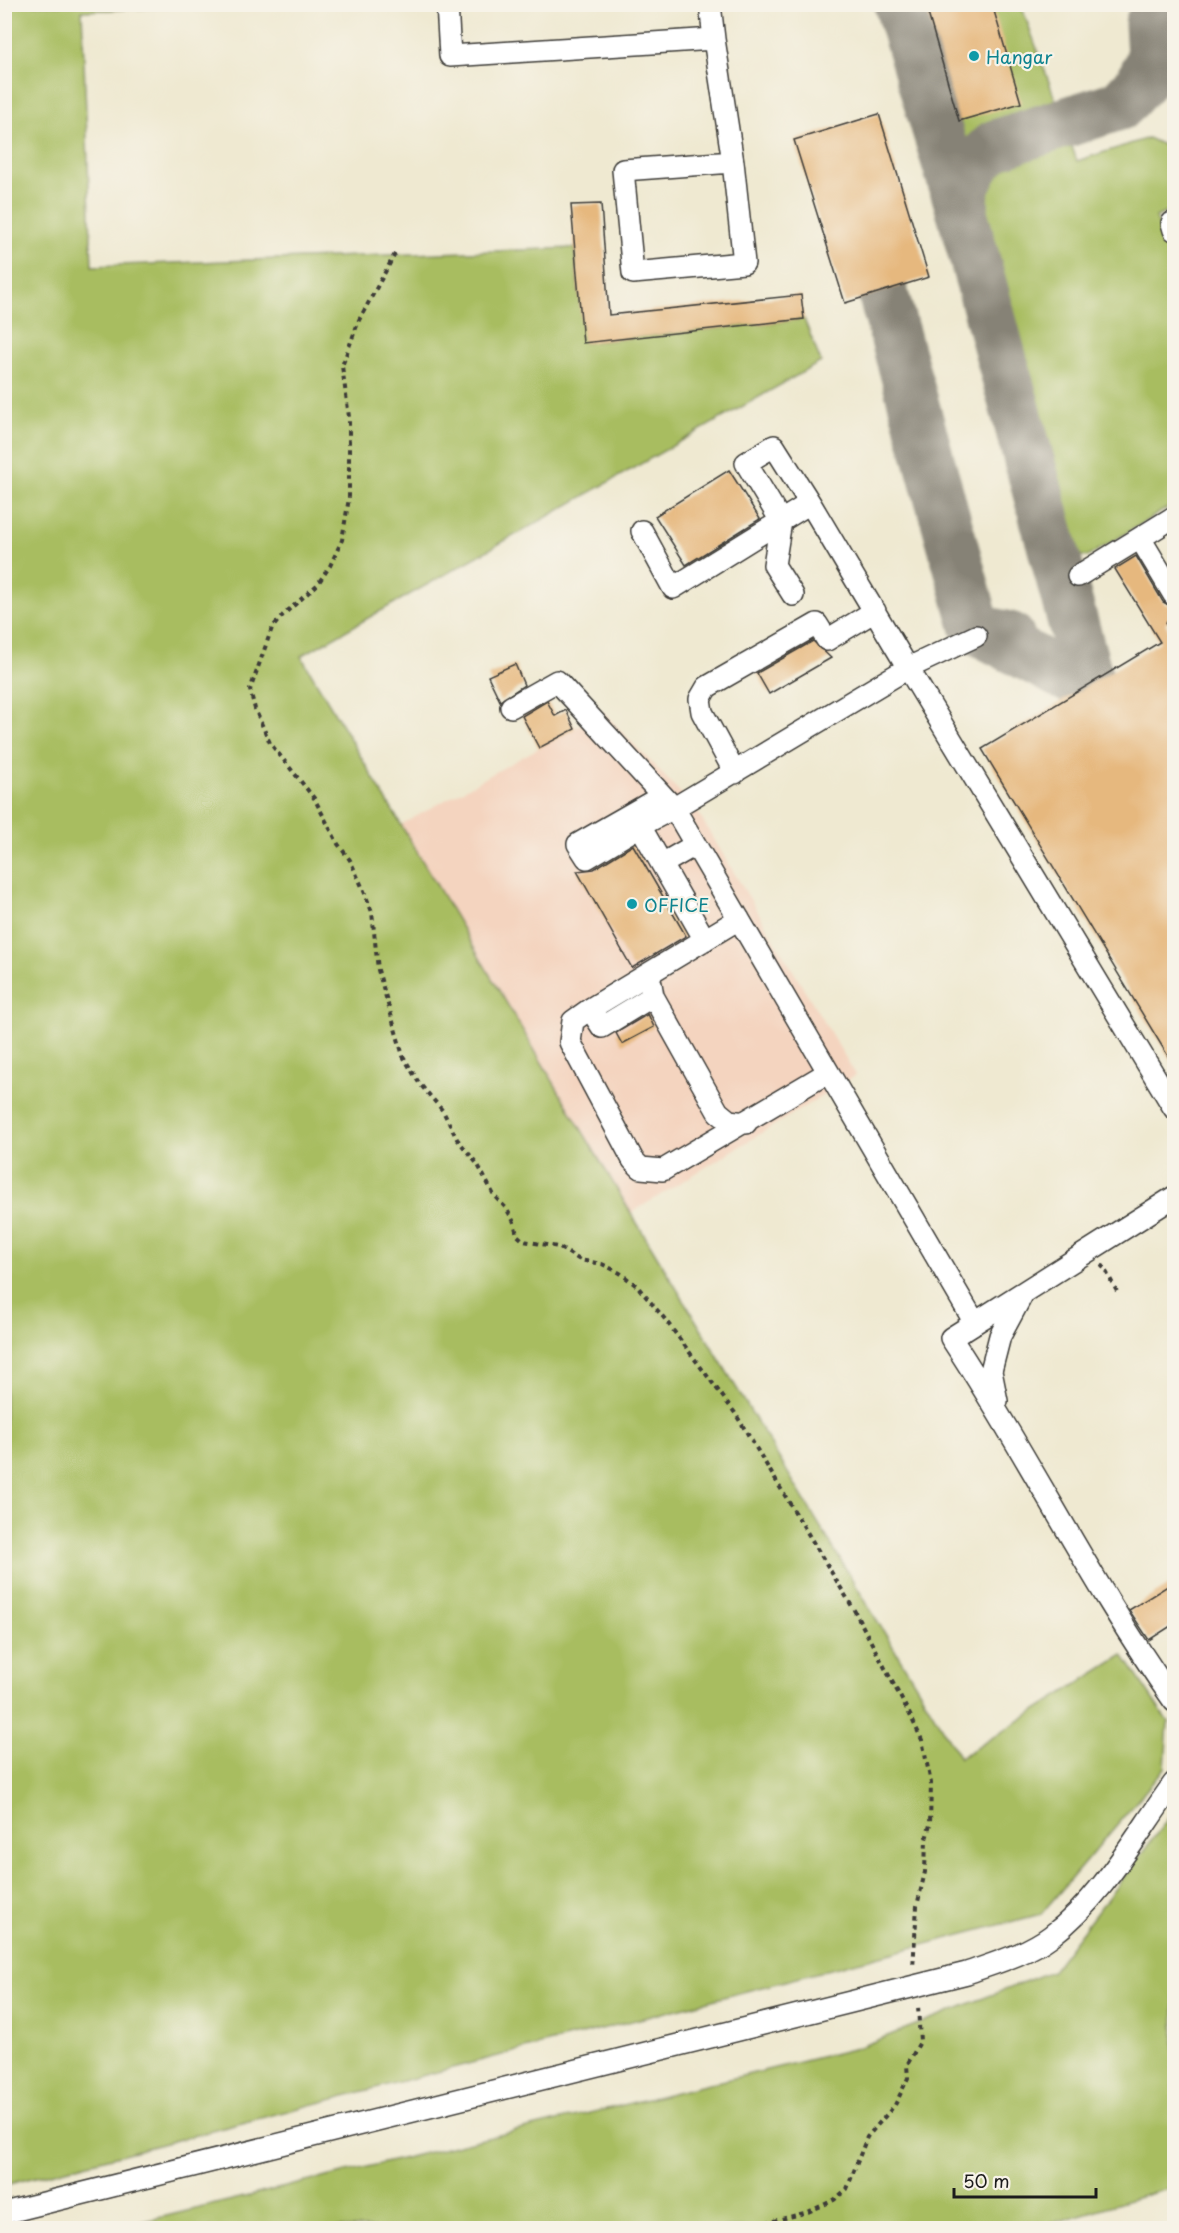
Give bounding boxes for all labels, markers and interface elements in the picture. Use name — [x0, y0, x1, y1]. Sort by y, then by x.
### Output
place label: Hangar — [986, 43, 1053, 70]
marker: Hangar — [967, 49, 981, 63]
place label: OFFICE — [644, 891, 709, 918]
marker: OFFICE — [625, 897, 639, 911]
scale bar — [954, 2161, 1096, 2199]
text: 50 m — [963, 2167, 1010, 2194]

